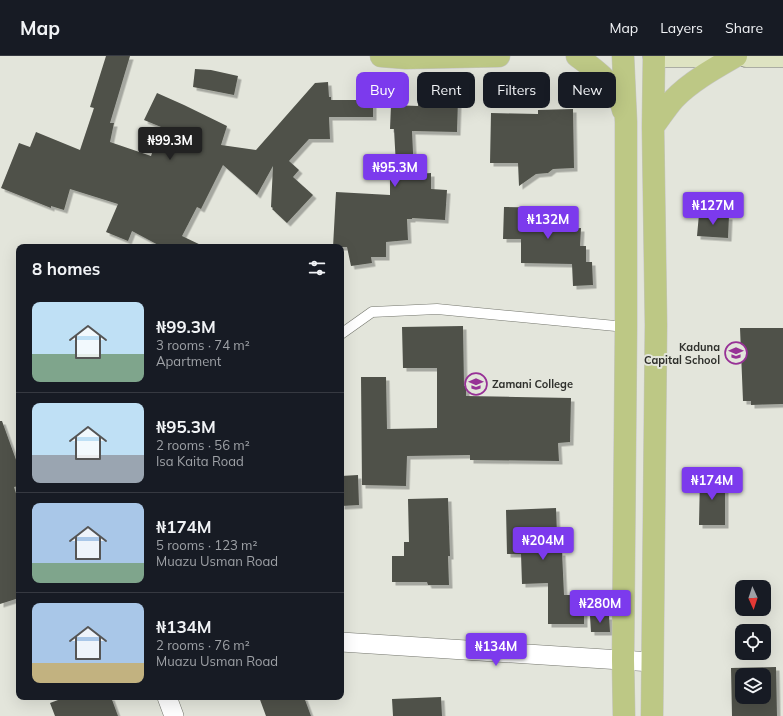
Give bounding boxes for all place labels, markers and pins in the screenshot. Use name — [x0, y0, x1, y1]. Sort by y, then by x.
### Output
pin: ₦99.3M — [137, 127, 203, 161]
pin: ₦95.3M — [362, 154, 428, 188]
pin: ₦127M — [685, 192, 741, 226]
pin: ₦132M — [520, 206, 576, 240]
place label: Kaduna Capital School — [644, 340, 720, 367]
school or university icon: Kaduna Capital School — [723, 340, 749, 366]
school or university icon: Zamani College — [463, 371, 489, 397]
place label: Zamani College — [492, 377, 573, 391]
pin: ₦174M — [684, 467, 740, 501]
pin: ₦204M — [515, 527, 571, 561]
pin: ₦280M — [572, 590, 628, 624]
pin: ₦134M — [468, 633, 524, 667]

